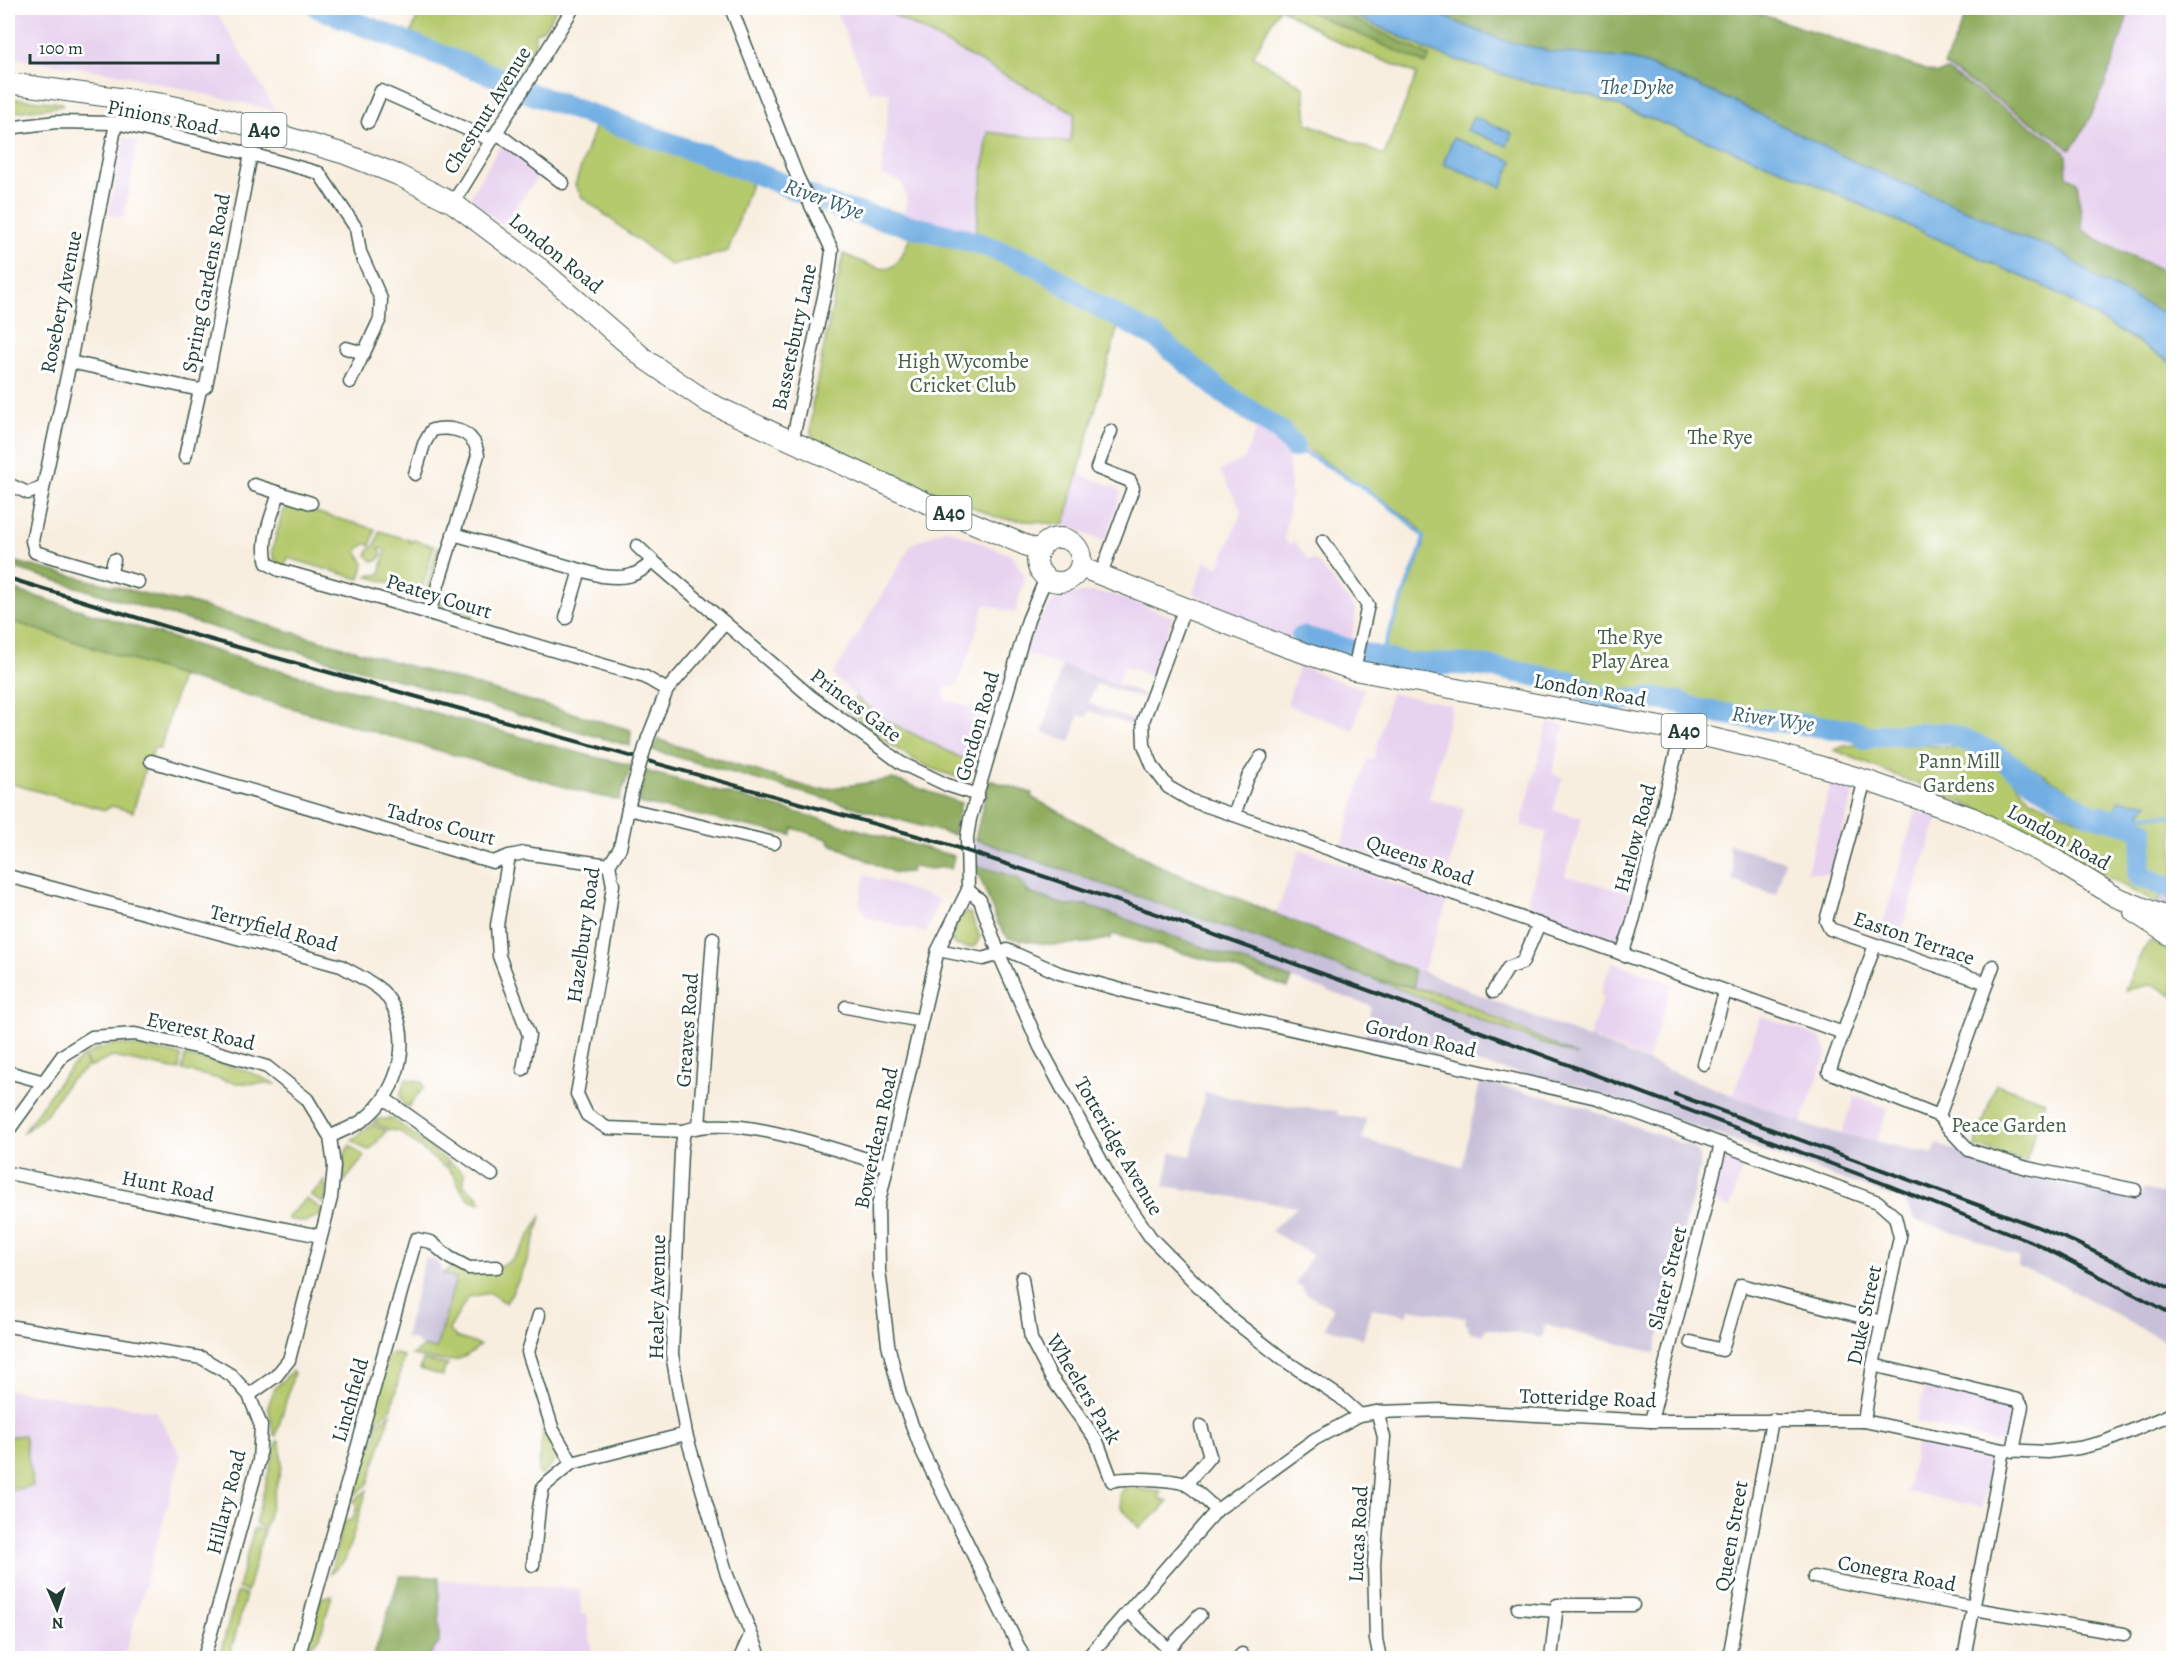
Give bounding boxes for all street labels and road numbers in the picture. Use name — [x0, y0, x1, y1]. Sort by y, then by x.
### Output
street label: Chestnut Avenue — [437, 41, 537, 179]
street label: Pinions Road — [105, 92, 222, 142]
road number: A40 — [242, 113, 286, 147]
street label: Spring Gardens Road — [175, 190, 237, 375]
street label: London Road — [503, 206, 610, 300]
street label: Rosebery Avenue — [33, 228, 89, 376]
street label: Bassetsbury Lane — [765, 261, 823, 413]
road number: A40 — [926, 496, 972, 530]
street label: Peatey Court — [383, 567, 495, 625]
street label: Princes Gate — [805, 662, 907, 748]
street label: London Road — [1532, 666, 1649, 714]
street label: Gordon Road — [948, 667, 1006, 784]
road number: A40 — [1662, 714, 1706, 748]
street label: Harlow Road — [1607, 780, 1663, 895]
street label: Tadros Court — [383, 796, 499, 852]
street label: London Road — [2002, 797, 2116, 877]
street label: Queens Road — [1362, 828, 1478, 893]
street label: Hazelbury Road — [560, 864, 606, 1005]
street label: Terryfield Road — [207, 897, 342, 959]
street label: Easton Terrace — [1850, 904, 1978, 972]
street label: Greaves Road — [669, 971, 705, 1088]
street label: Everest Road — [144, 1005, 259, 1057]
street label: Gordon Road — [1363, 1012, 1480, 1065]
street label: Bowerdean Road — [847, 1064, 905, 1211]
street label: Totteridge Avenue — [1068, 1072, 1170, 1220]
street label: Hunt Road — [119, 1163, 217, 1209]
street label: Slater Street — [1641, 1223, 1693, 1333]
street label: Healey Avenue — [642, 1234, 672, 1360]
street label: Duke Street — [1840, 1262, 1888, 1367]
street label: Wheelers Park — [1040, 1328, 1128, 1450]
street label: Linchfield — [325, 1354, 376, 1445]
street label: Totteridge Road — [1519, 1382, 1658, 1414]
street label: Hillary Road — [199, 1446, 253, 1557]
street label: Queen Street — [1707, 1478, 1755, 1594]
street label: Lucas Road — [1341, 1484, 1375, 1583]
street label: Conegra Road — [1835, 1548, 1959, 1598]

